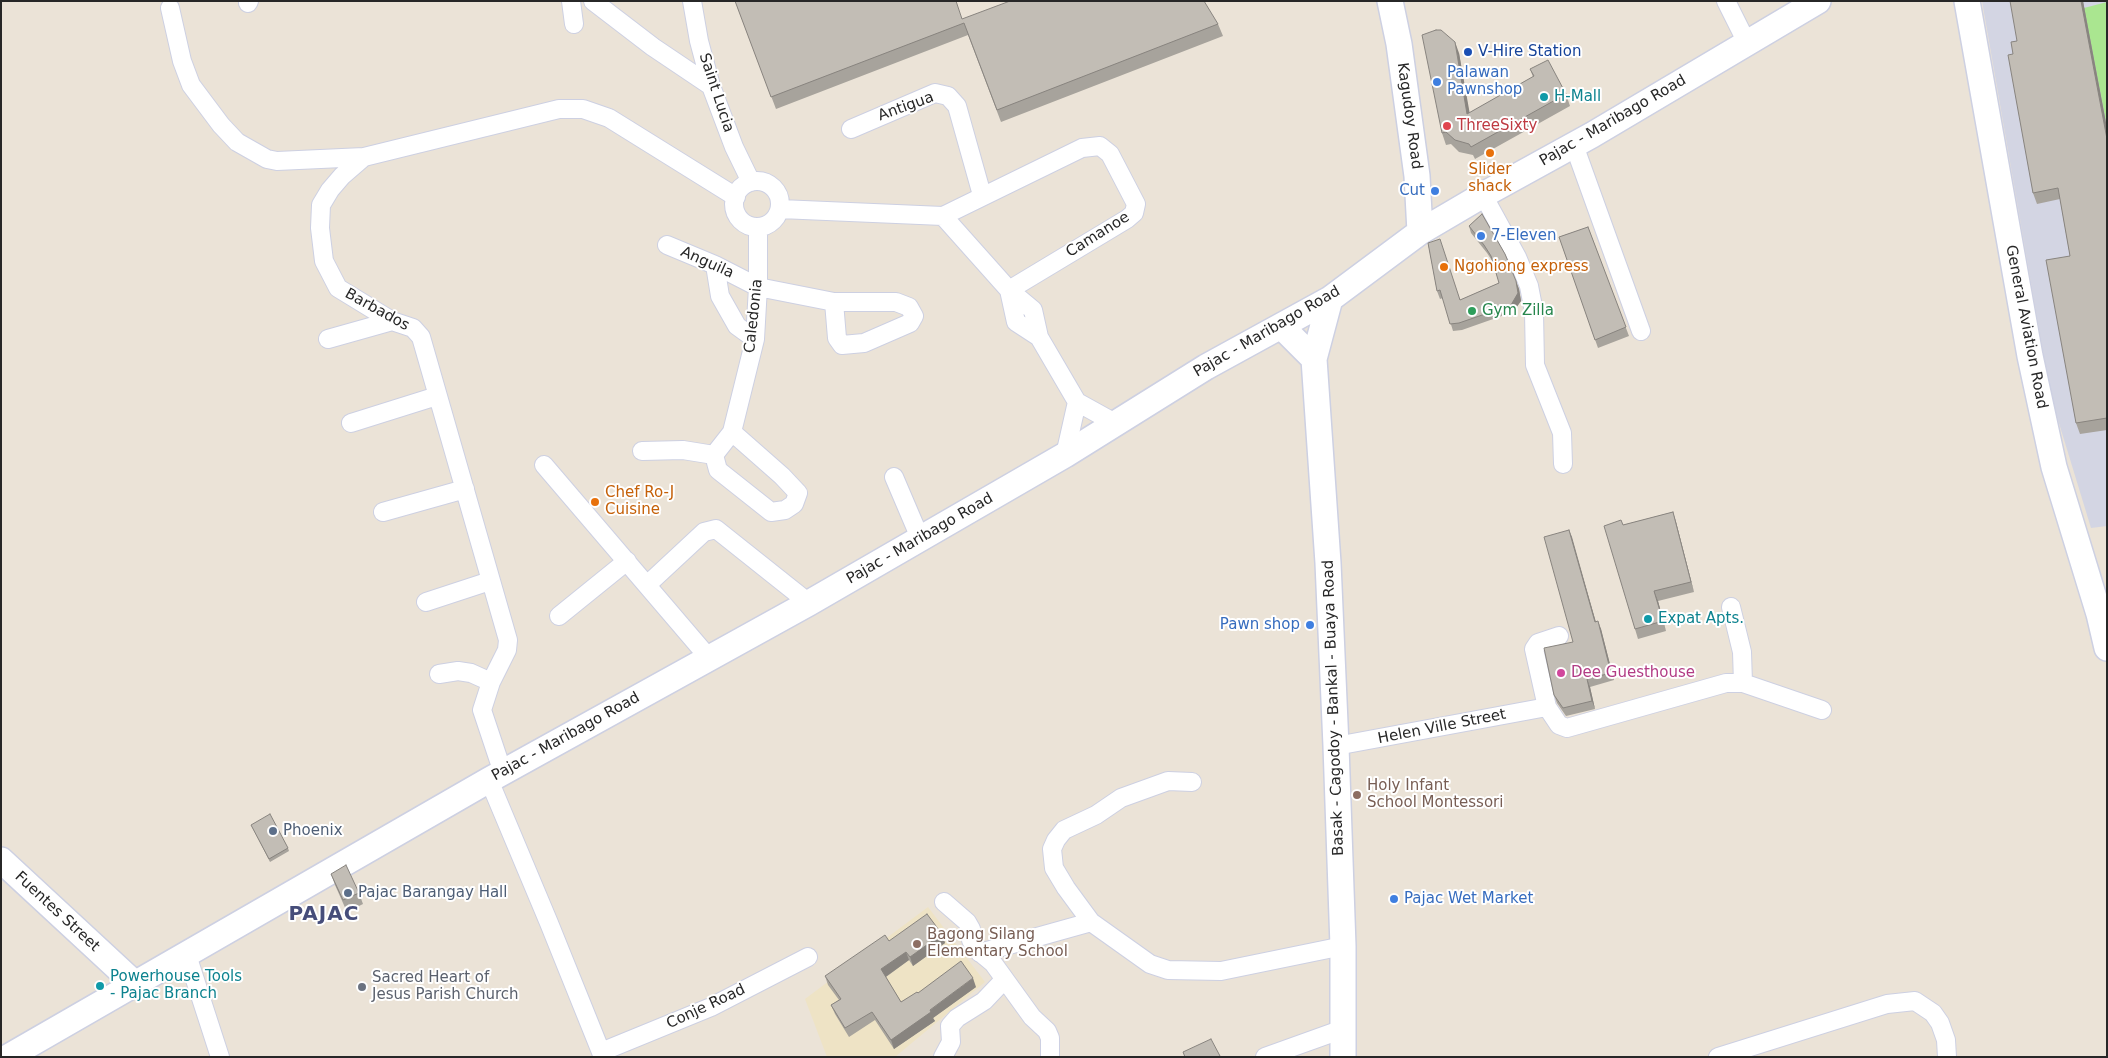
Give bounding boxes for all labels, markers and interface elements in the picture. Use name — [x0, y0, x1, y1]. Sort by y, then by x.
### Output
place label: V-Hire Station — [1478, 43, 1581, 61]
marker: V-Hire Station — [1462, 46, 1474, 58]
street label: Saint Lucia — [695, 51, 737, 135]
street label: Kagudoy Road — [1393, 61, 1425, 171]
place label: Palawan Pawnshop — [1447, 64, 1522, 99]
street label: Pajac - Maribago Road — [1536, 72, 1690, 170]
marker: Palawan Pawnshop — [1431, 76, 1443, 88]
place label: H-Mall — [1554, 88, 1601, 106]
street label: Antigua — [876, 89, 936, 125]
marker: H-Mall — [1538, 91, 1550, 103]
place label: ThreeSixty — [1457, 117, 1537, 135]
marker: ThreeSixty — [1441, 120, 1453, 132]
marker: Slider shack — [1484, 147, 1496, 159]
place label: Slider shack — [1468, 161, 1512, 196]
place label: Cut — [1399, 182, 1425, 200]
marker: Cut — [1429, 185, 1441, 197]
street label: Camanoe — [1063, 208, 1133, 262]
place label: 7-Eleven — [1491, 227, 1556, 245]
marker: 7-Eleven — [1475, 230, 1487, 242]
street label: Anguila — [678, 243, 736, 283]
street label: General Aviation Road — [2001, 243, 2051, 411]
place label: Ngohiong express — [1454, 258, 1589, 276]
marker: Ngohiong express — [1438, 261, 1450, 273]
street label: Caledonia — [741, 278, 767, 354]
street label: Pajac - Maribago Road — [1190, 283, 1344, 381]
street label: Barbados — [342, 285, 412, 335]
place label: Gym Zilla — [1482, 302, 1554, 320]
marker: Gym Zilla — [1466, 305, 1478, 317]
place label: Chef Ro-J Cuisine — [605, 484, 674, 519]
street label: Pajac - Maribago Road — [843, 490, 997, 588]
marker: Chef Ro-J Cuisine — [589, 496, 601, 508]
street label: Basak - Cagodoy - Bankal - Buaya Road — [1320, 560, 1348, 856]
place label: Expat Apts. — [1658, 610, 1744, 628]
marker: Expat Apts. — [1642, 613, 1654, 625]
place label: Pawn shop — [1220, 616, 1300, 634]
marker: Pawn shop — [1304, 619, 1316, 631]
place label: Dee Guesthouse — [1571, 664, 1695, 682]
marker: Dee Guesthouse — [1555, 667, 1567, 679]
street label: Pajac - Maribago Road — [489, 689, 643, 785]
street label: Helen Ville Street — [1376, 706, 1508, 748]
place label: Holy Infant School Montessori — [1367, 777, 1503, 812]
marker: Holy Infant School Montessori — [1351, 789, 1363, 801]
place label: Phoenix — [283, 822, 343, 840]
marker: Phoenix — [267, 825, 279, 837]
street label: Fuentes Street — [11, 868, 103, 956]
place label: Pajac Barangay Hall — [358, 884, 507, 902]
marker: Pajac Barangay Hall — [342, 887, 354, 899]
place label: Pajac Wet Market — [1404, 890, 1533, 908]
marker: Pajac Wet Market — [1388, 893, 1400, 905]
district label: PAJAC — [288, 903, 360, 927]
place label: Bagong Silang Elementary School — [927, 926, 1068, 961]
marker: Bagong Silang Elementary School — [911, 938, 923, 950]
place label: Powerhouse Tools - Pajac Branch — [110, 968, 242, 1003]
place label: Sacred Heart of Jesus Parish Church — [372, 969, 519, 1004]
marker: Powerhouse Tools - Pajac Branch — [94, 980, 106, 992]
marker: Sacred Heart of Jesus Parish Church — [356, 981, 368, 993]
street label: Conje Road — [664, 981, 748, 1033]

